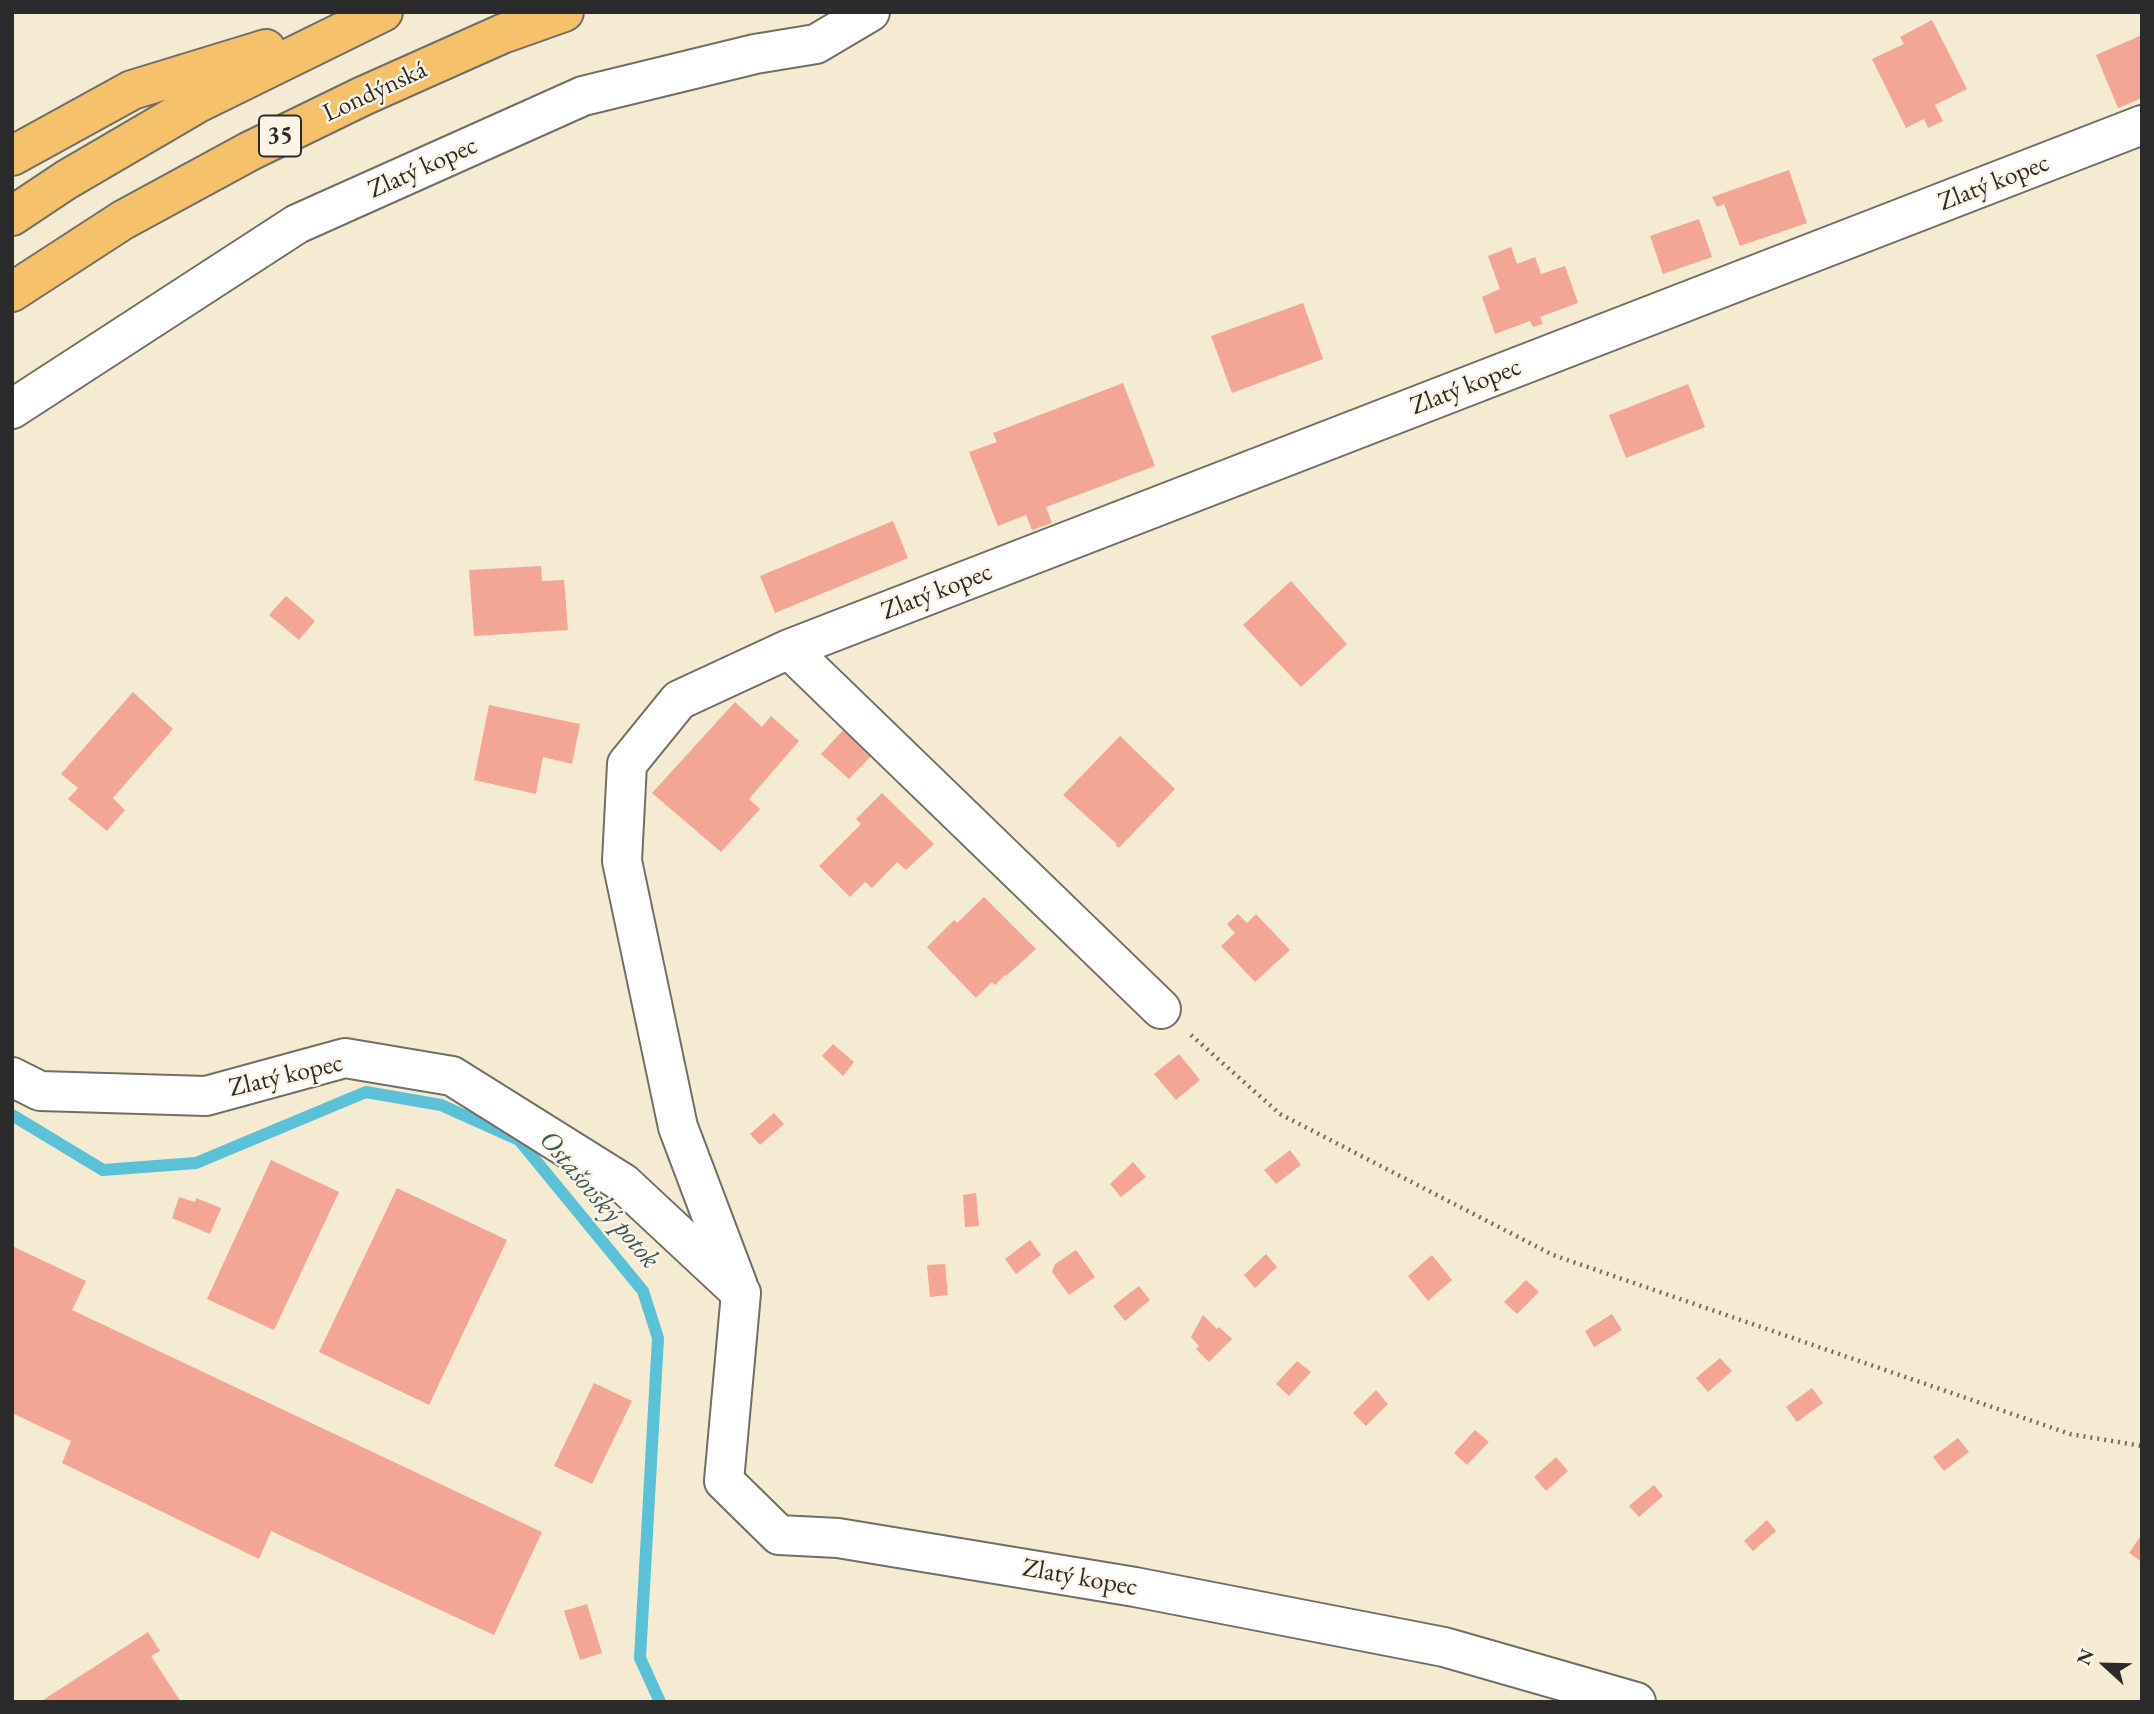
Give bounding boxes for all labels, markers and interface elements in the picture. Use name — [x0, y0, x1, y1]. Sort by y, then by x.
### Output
street label: Londýnská — [318, 54, 432, 130]
road number: 35 — [259, 116, 301, 156]
street label: Zlatý kopec — [364, 130, 482, 206]
street label: Zlatý kopec — [1934, 148, 2054, 218]
street label: Zlatý kopec — [1406, 352, 1526, 422]
street label: Zlatý kopec — [877, 557, 997, 627]
street label: Zlatý kopec — [226, 1048, 346, 1104]
water label: Ostašovský potok — [532, 1124, 666, 1276]
street label: Zlatý kopec — [1020, 1553, 1140, 1603]
north arrow — [2070, 1630, 2140, 1700]
text: N — [2071, 1645, 2100, 1669]

